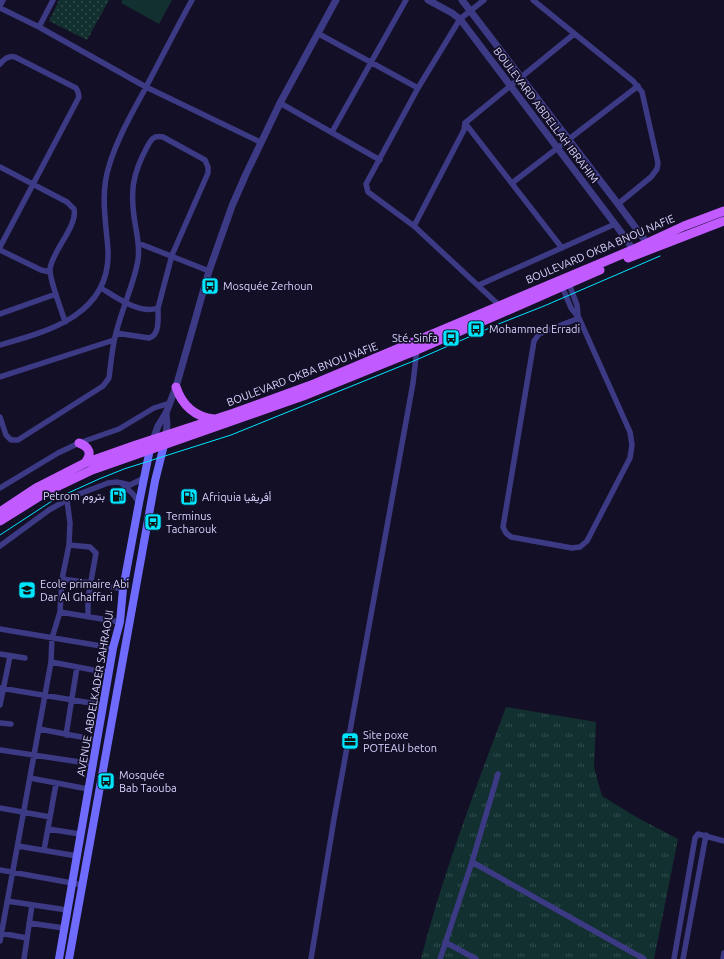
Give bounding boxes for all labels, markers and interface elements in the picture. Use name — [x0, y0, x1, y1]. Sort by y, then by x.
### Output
street label: BOULEVARD ABDELLAH IBRAHIM — [491, 45, 601, 185]
street label: BOULEVARD OKBA BNOU NAFIE — [524, 212, 676, 286]
bus stop icon: Mosquée Zerhoun — [200, 276, 220, 296]
place label: Mosquée Zerhoun — [223, 280, 313, 292]
bus stop icon: Mohammed Erradi — [466, 319, 486, 339]
place label: Mohammed Erradi — [489, 323, 580, 335]
bus stop icon: Sté. Sinfa — [441, 328, 461, 348]
place label: Sté. Sinfa — [392, 332, 438, 344]
street label: BOULEVARD OKBA BNOU NAFIE — [225, 340, 379, 408]
fuel station icon: Petrom بتروم — [108, 486, 128, 506]
fuel station icon: Afriquia أفريقيا — [179, 487, 199, 507]
place label: Petrom بتروم — [43, 490, 105, 504]
place label: Afriquia أفريقيا — [202, 491, 272, 504]
place label: Terminus Tacharouk — [166, 510, 217, 535]
bus stop icon: Terminus Tacharouk — [143, 512, 163, 532]
place label: Ecole primaire Abi Dar Al Ghaffari — [40, 578, 129, 603]
school or university icon: Ecole primaire Abi Dar Al Ghaffari — [17, 580, 37, 600]
street label: AVENUE ABDELKADER SAHRAOUI — [74, 609, 116, 777]
place label: Site poxe POTEAU beton — [363, 729, 437, 754]
office icon: Site poxe POTEAU beton — [340, 731, 360, 751]
place label: Mosquée Bab Taouba — [119, 769, 177, 794]
bus stop icon: Mosquée Bab Taouba — [96, 771, 116, 791]

